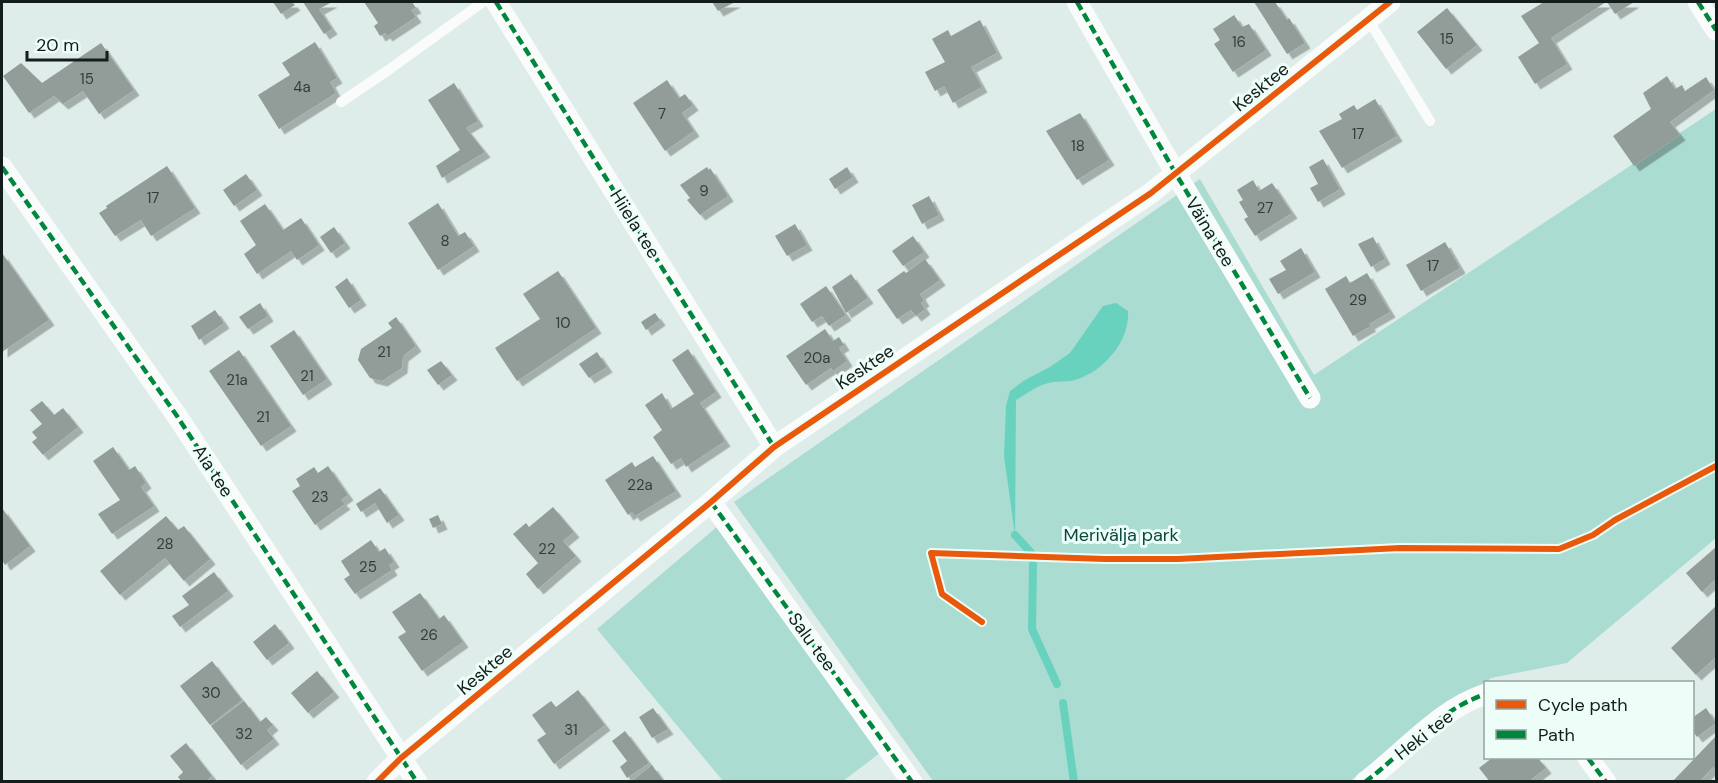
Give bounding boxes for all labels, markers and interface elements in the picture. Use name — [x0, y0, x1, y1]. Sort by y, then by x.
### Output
scale bar — [27, 24, 106, 62]
house number: 15 — [1440, 29, 1454, 49]
house number: 16 — [1232, 32, 1246, 52]
text: 20 m — [36, 33, 79, 57]
street label: Kesktee — [1228, 57, 1294, 117]
house number: 15 — [80, 69, 94, 89]
house number: 4a — [293, 77, 311, 97]
house number: 7 — [658, 104, 666, 124]
house number: 17 — [1352, 124, 1364, 144]
house number: 18 — [1071, 136, 1085, 156]
house number: 9 — [699, 181, 709, 201]
street label: Hiiela tee — [604, 185, 666, 263]
house number: 17 — [147, 188, 159, 208]
street label: Väina tee — [1180, 193, 1240, 271]
house number: 27 — [1257, 198, 1273, 218]
house number: 8 — [440, 231, 450, 251]
house number: 17 — [1427, 256, 1439, 276]
house number: 29 — [1349, 290, 1367, 310]
house number: 10 — [556, 313, 570, 333]
street label: Kesktee — [831, 339, 899, 395]
house number: 21 — [377, 342, 391, 362]
house number: 20a — [804, 348, 830, 368]
house number: 21 — [300, 366, 314, 386]
house number: 21a — [226, 370, 248, 390]
house number: 21 — [256, 407, 270, 427]
street label: Aia tee — [187, 440, 239, 502]
house number: 22a — [627, 475, 653, 495]
house number: 23 — [311, 487, 329, 507]
park label: Merivälja park — [1064, 523, 1178, 547]
house number: 28 — [156, 534, 174, 554]
house number: 22 — [538, 539, 556, 559]
house number: 25 — [359, 557, 377, 577]
street label: Salu tee — [783, 608, 841, 676]
house number: 26 — [420, 625, 438, 645]
street label: Kesktee — [452, 640, 518, 700]
legend — [1484, 681, 1694, 759]
house number: 30 — [201, 683, 221, 703]
text: Cycle path — [1538, 693, 1628, 717]
street label: Heki tee — [1390, 705, 1458, 765]
house number: 31 — [564, 720, 578, 740]
text: Path — [1538, 723, 1575, 747]
house number: 32 — [235, 724, 253, 744]

